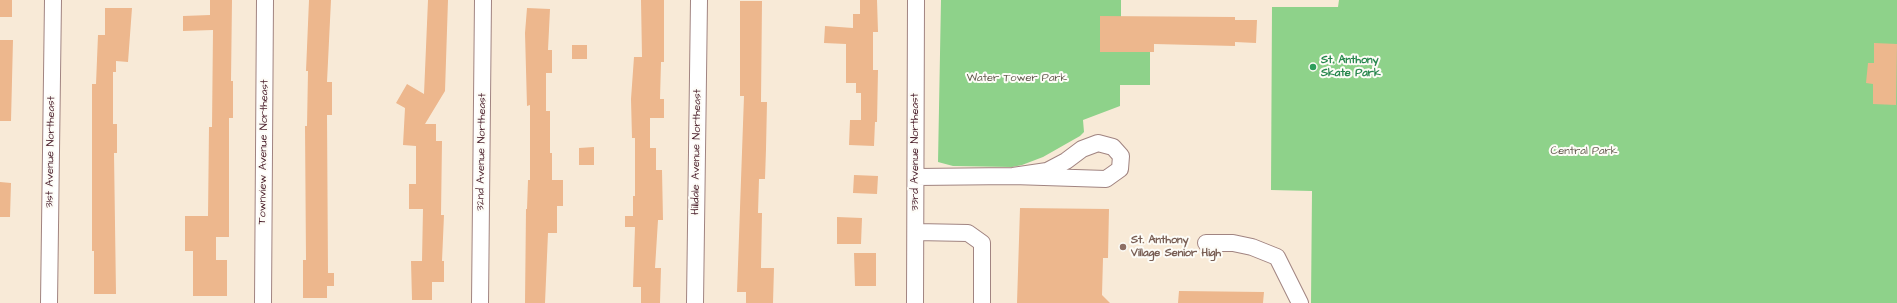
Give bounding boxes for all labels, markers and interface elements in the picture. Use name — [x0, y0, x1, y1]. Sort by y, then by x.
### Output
place label: St. Anthony Skate Park — [1321, 54, 1381, 80]
marker: St. Anthony Skate Park — [1308, 62, 1318, 72]
park label: Water Tower Park — [967, 72, 1067, 86]
street label: Townview Avenue Northeast — [256, 80, 272, 224]
street label: Hilldale Avenue Northeast — [689, 89, 705, 215]
street label: 32nd Avenue Northeast — [474, 93, 490, 211]
street label: 33rd Avenue Northeast — [909, 93, 923, 211]
street label: 31st Avenue Northeast — [43, 96, 59, 208]
park label: Central Park — [1551, 145, 1617, 159]
place label: St. Anthony Village Senior High — [1131, 234, 1221, 260]
marker: St. Anthony Village Senior High — [1118, 242, 1128, 252]

